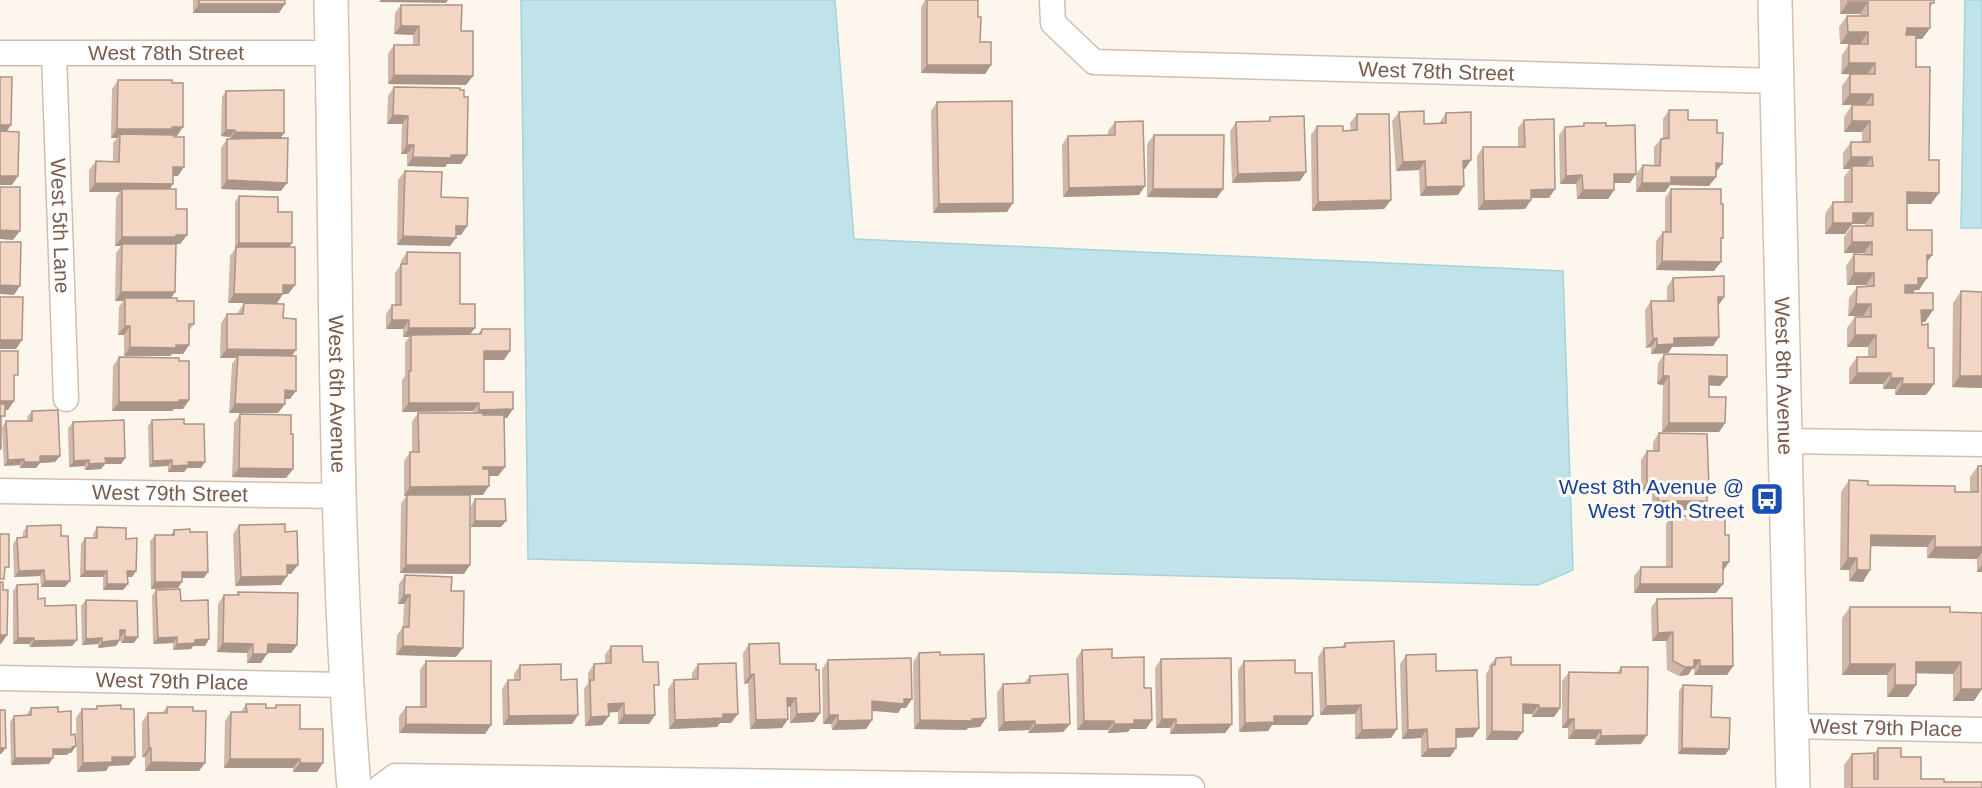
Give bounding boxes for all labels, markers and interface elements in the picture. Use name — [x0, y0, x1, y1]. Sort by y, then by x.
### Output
street label: West 78th Street — [88, 41, 244, 64]
street label: West 78th Street — [1358, 57, 1515, 85]
street label: West 5th Lane — [47, 158, 74, 294]
street label: West 8th Avenue — [1771, 297, 1797, 455]
street label: West 6th Avenue — [325, 315, 351, 473]
place label: West 8th Avenue @ West 79th Street — [1559, 475, 1744, 522]
street label: West 79th Street — [92, 480, 248, 506]
bus stop icon: West 8th Avenue @ West 79th Street — [1749, 481, 1785, 517]
street label: West 79th Place — [95, 668, 249, 694]
street label: West 79th Place — [1809, 714, 1963, 741]

